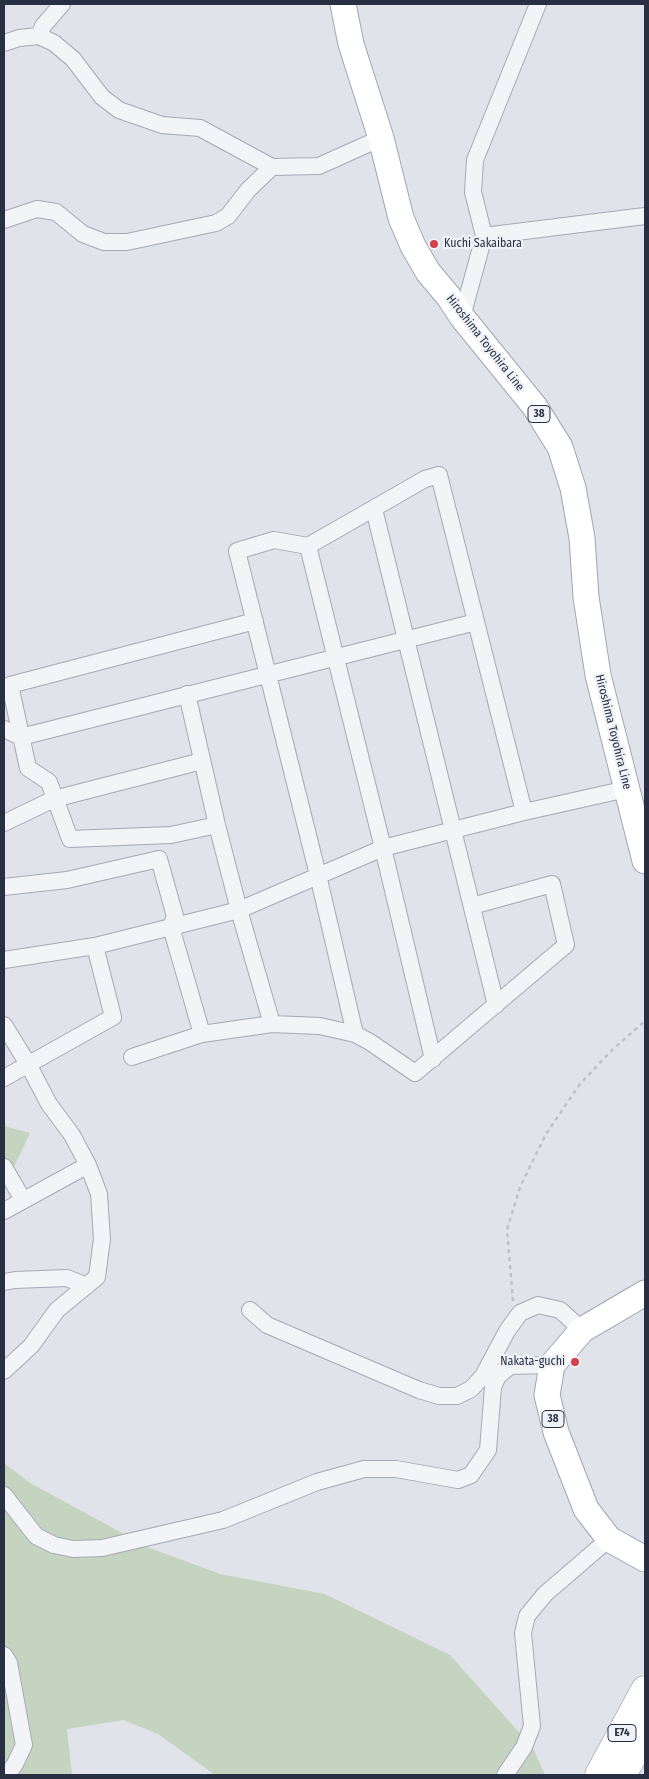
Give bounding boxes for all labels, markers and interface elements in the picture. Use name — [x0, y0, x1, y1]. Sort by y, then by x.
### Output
place label: Kuchi Sakaibara — [444, 237, 522, 251]
marker: Kuchi Sakaibara — [428, 238, 440, 250]
street label: Hiroshima Toyohira Line — [443, 292, 527, 394]
road number: 38 — [528, 406, 550, 422]
street label: Hiroshima Toyohira Line — [592, 673, 634, 791]
place label: Nakata-guchi — [500, 1355, 565, 1369]
marker: Nakata-guchi — [569, 1356, 581, 1368]
road number: 38 — [542, 1410, 564, 1428]
road number: E74 — [608, 1725, 636, 1742]

